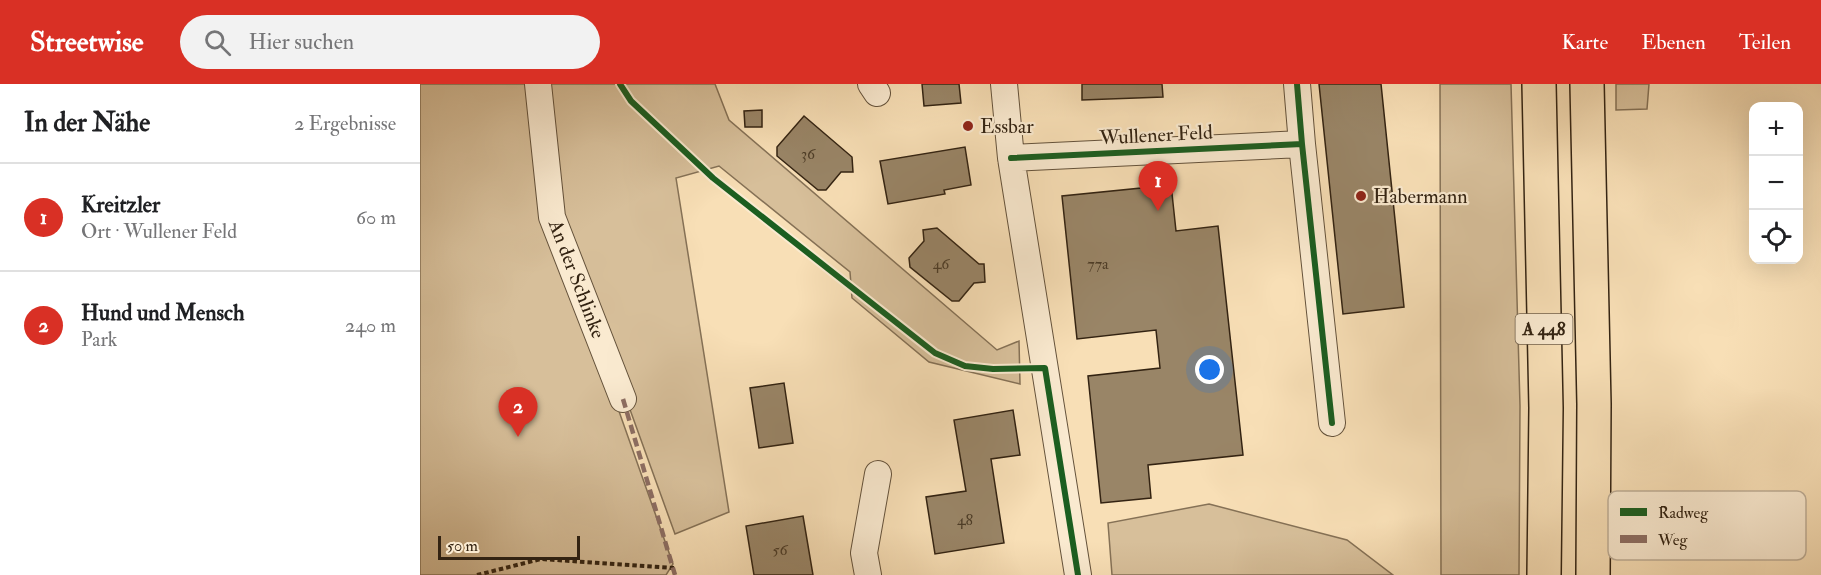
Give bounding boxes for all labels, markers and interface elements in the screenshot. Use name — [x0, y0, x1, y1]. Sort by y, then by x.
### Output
search box — [180, 15, 600, 69]
text: Streetwise — [30, 25, 144, 60]
icon: search — [201, 26, 234, 59]
text: Hier suchen — [249, 28, 354, 56]
text: Karte — [1561, 29, 1608, 56]
text: Ebenen — [1641, 29, 1706, 56]
text: Teilen — [1739, 29, 1791, 56]
map controls — [1749, 102, 1803, 264]
button: + — [1749, 102, 1803, 156]
text: In der Nähe — [24, 107, 150, 139]
text: 2 Ergebnisse — [294, 111, 396, 136]
place label: Essbar — [980, 114, 1034, 139]
marker: Essbar — [961, 119, 975, 133]
street label: Wullener Feld — [1098, 120, 1213, 151]
house number: 36 — [801, 144, 816, 164]
button: − — [1749, 156, 1803, 210]
pin: 1 — [1138, 162, 1178, 211]
place label: Habermann — [1373, 184, 1468, 209]
marker: Habermann — [1354, 189, 1368, 203]
text: Kreitzler — [81, 191, 160, 219]
text: 1 — [40, 205, 47, 230]
text: 60 m — [356, 205, 396, 230]
button: locate — [1749, 210, 1803, 264]
street label: An der Schlinke — [543, 215, 611, 342]
text: Ort · Wullener Feld — [81, 219, 237, 244]
house number: 46 — [933, 254, 950, 274]
house number: 77a — [1087, 254, 1109, 274]
text: Hund und Mensch — [81, 299, 244, 327]
text: 2 — [38, 313, 49, 338]
text: 240 m — [345, 313, 396, 338]
road number: A 448 — [1516, 314, 1572, 344]
text: Park — [81, 327, 117, 352]
your location — [1195, 355, 1224, 384]
pin: 2 — [498, 388, 538, 437]
legend — [1608, 491, 1806, 560]
text: Radweg — [1658, 503, 1709, 523]
house number: 48 — [957, 510, 974, 530]
text: Weg — [1657, 530, 1689, 550]
scale bar — [438, 533, 580, 560]
text: 50 m — [447, 536, 478, 556]
house number: 56 — [772, 540, 788, 560]

